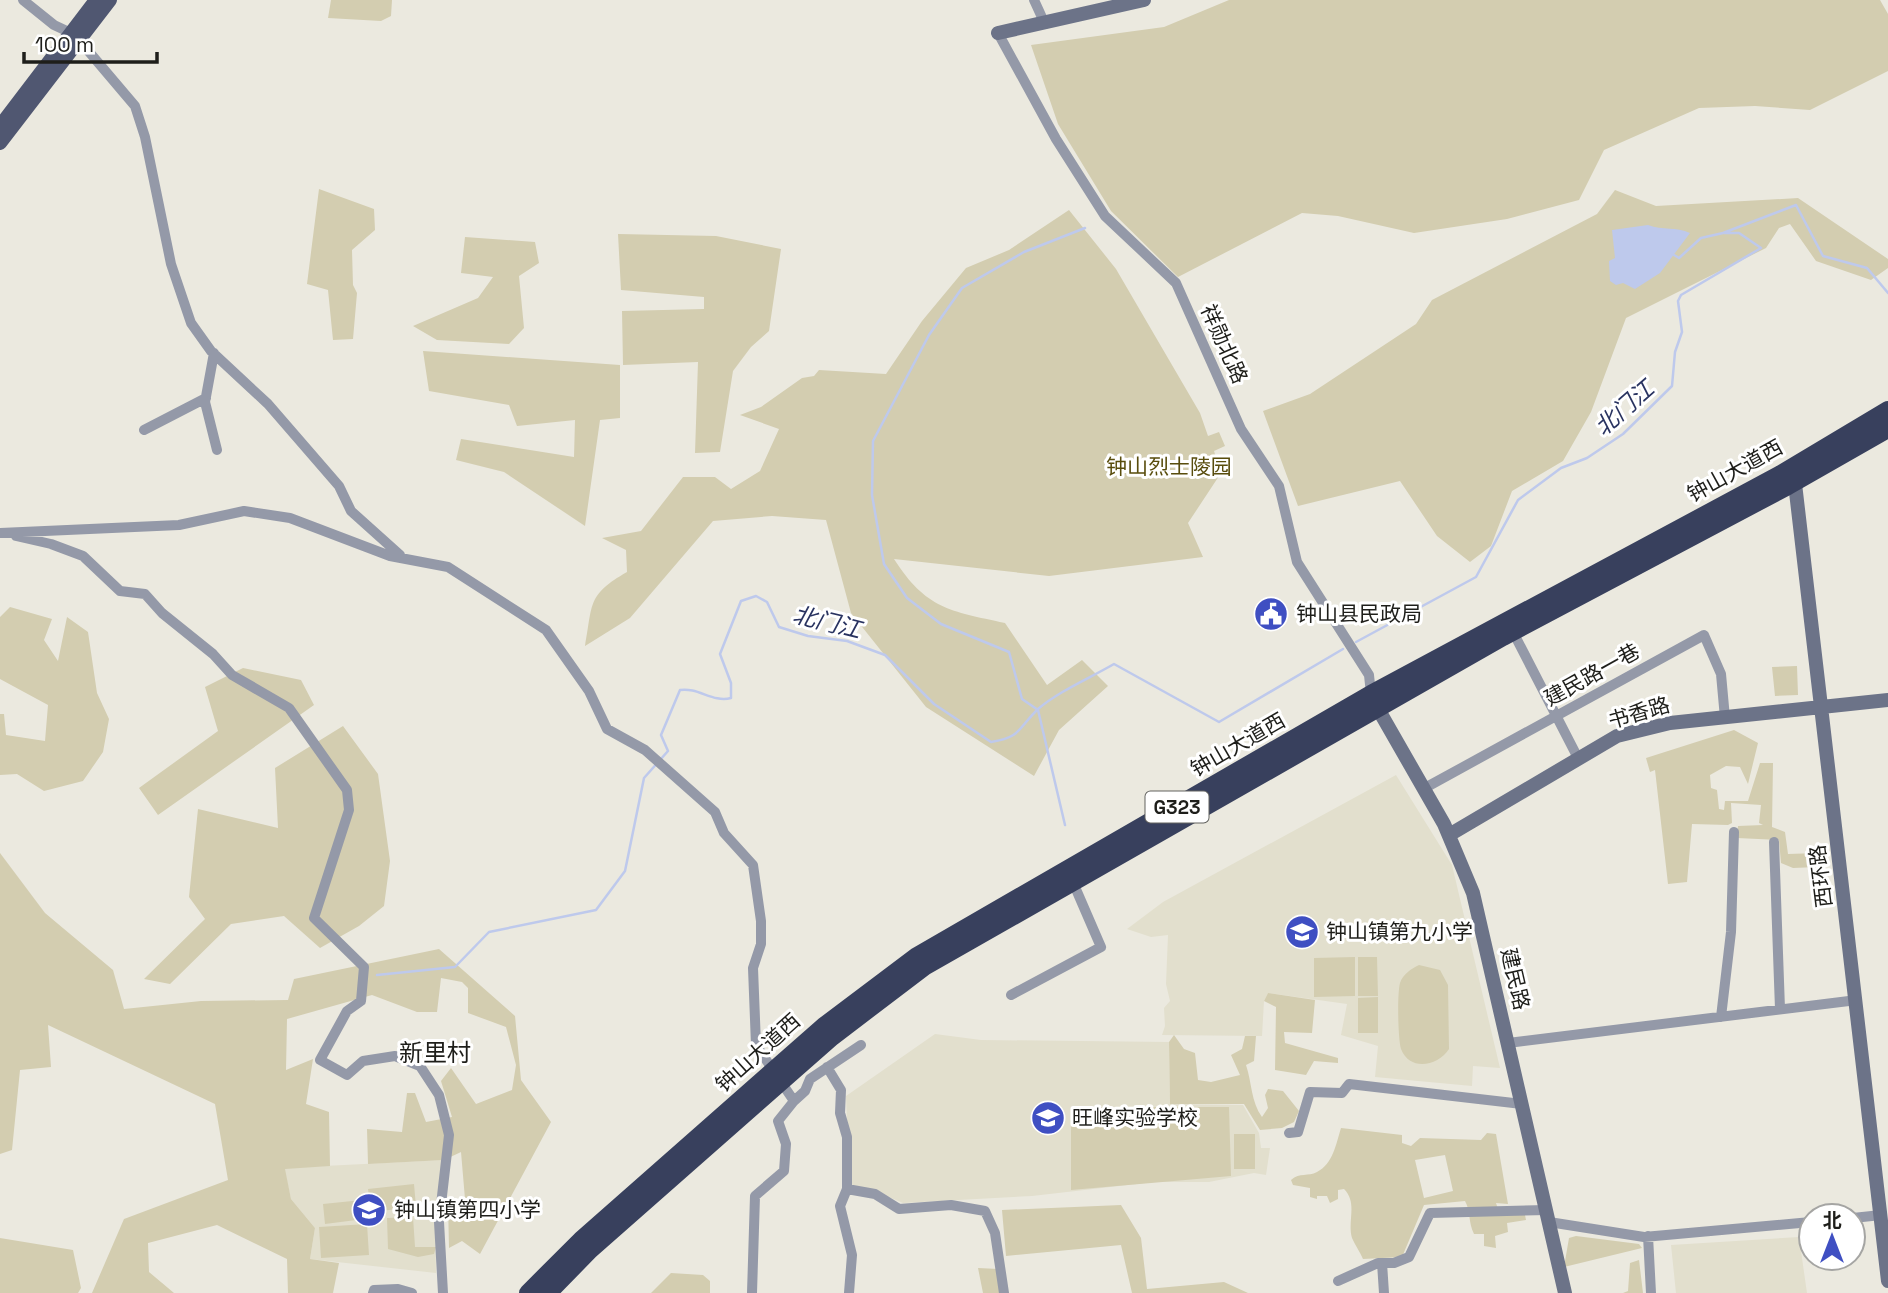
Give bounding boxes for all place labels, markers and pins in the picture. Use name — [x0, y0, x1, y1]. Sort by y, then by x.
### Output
public building icon: 钟山县民政局 — [1252, 595, 1290, 633]
place label: 钟山县民政局 — [1296, 600, 1422, 627]
school or university icon: 钟山镇第九小学 — [1283, 913, 1321, 951]
place label: 钟山镇第九小学 — [1326, 918, 1473, 945]
school or university icon: 旺峰实验学校 — [1029, 1099, 1067, 1137]
place label: 旺峰实验学校 — [1072, 1104, 1198, 1131]
school or university icon: 钟山镇第四小学 — [350, 1191, 388, 1229]
place label: 钟山镇第四小学 — [394, 1196, 541, 1223]

